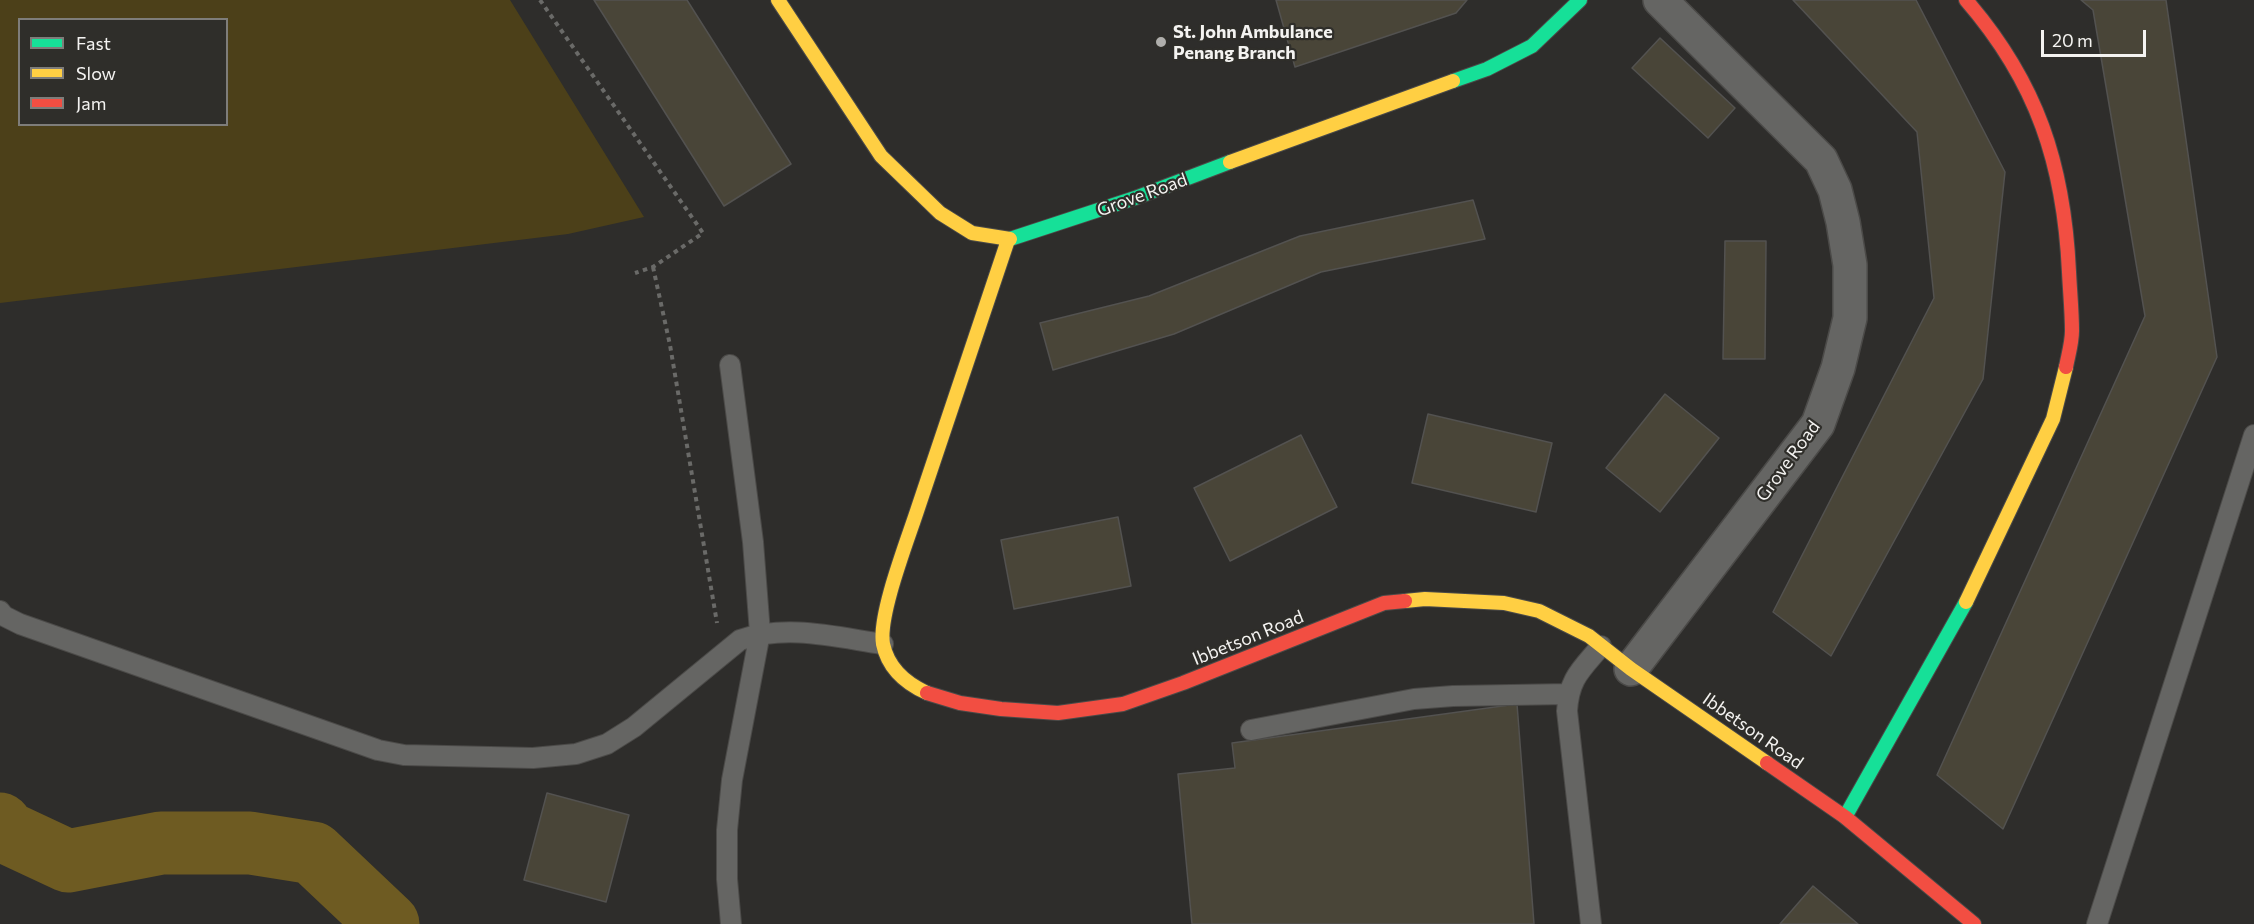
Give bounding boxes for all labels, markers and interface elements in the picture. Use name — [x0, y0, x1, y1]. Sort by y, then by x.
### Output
legend — [18, 18, 228, 126]
scale bar — [2044, 18, 2149, 56]
place label: St. John Ambulance Penang Branch — [1173, 21, 1333, 63]
text: 20 m — [2052, 29, 2093, 51]
text: Fast — [76, 32, 111, 54]
marker: St. John Ambulance Penang Branch — [1154, 35, 1168, 49]
text: Slow — [76, 62, 116, 84]
text: Jam — [76, 92, 106, 114]
street label: Grove Road — [1094, 169, 1190, 221]
street label: Grove Road — [1752, 416, 1824, 506]
street label: Ibbetson Road — [1189, 606, 1307, 670]
street label: Ibbetson Road — [1699, 688, 1807, 774]

